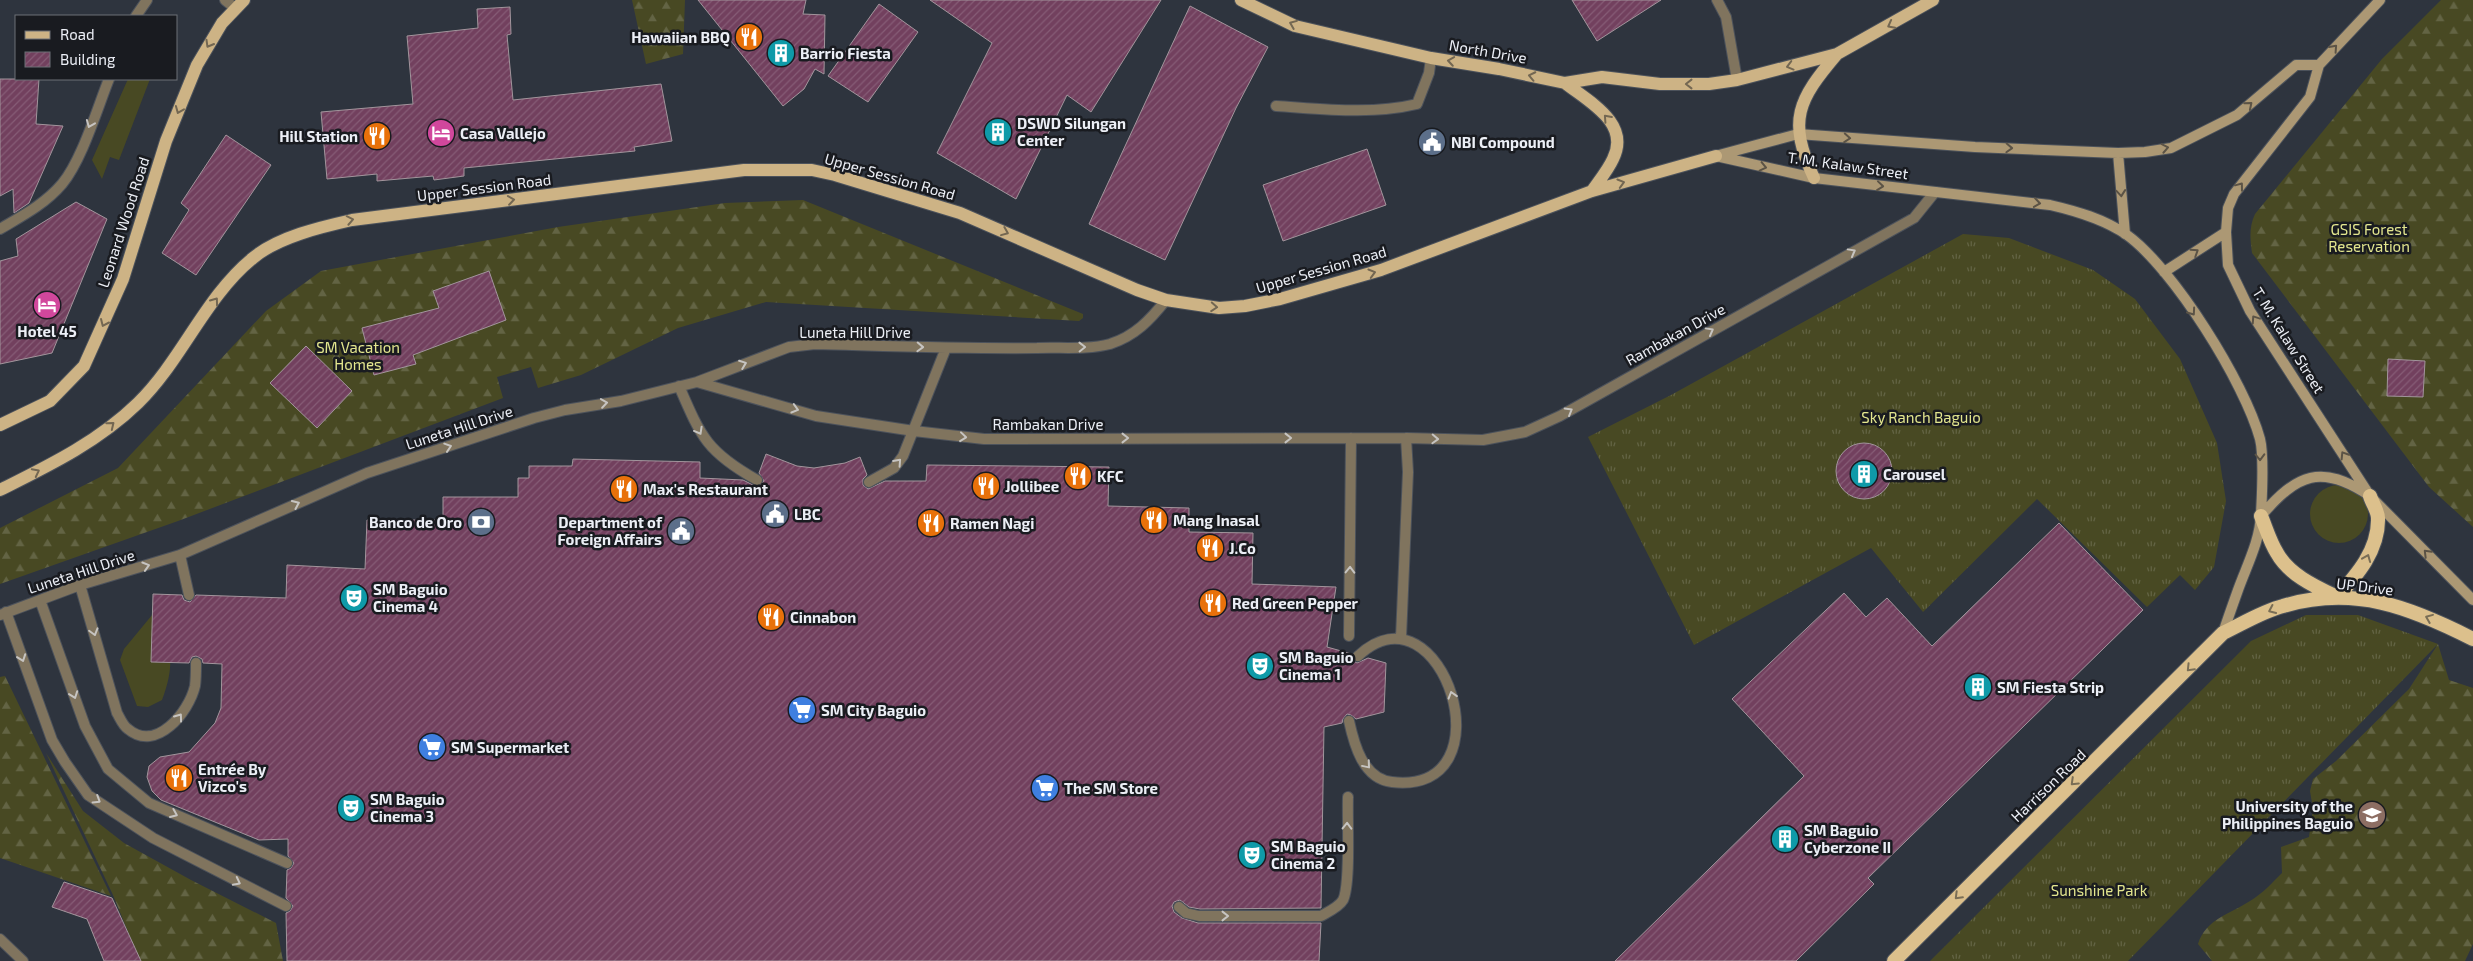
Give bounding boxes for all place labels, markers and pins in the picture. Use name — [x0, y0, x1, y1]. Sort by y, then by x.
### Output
restaurant icon: Hawaiian BBQ — [734, 22, 764, 52]
place label: Hawaiian BBQ — [631, 28, 730, 47]
building icon: Barrio Fiesta — [766, 38, 796, 68]
place label: Barrio Fiesta — [800, 44, 891, 62]
place label: DSWD Silungan Center — [1017, 114, 1126, 149]
building icon: DSWD Silungan Center — [983, 117, 1013, 147]
hotel icon: Casa Vallejo — [426, 118, 456, 148]
restaurant icon: Hill Station — [362, 121, 392, 151]
place label: Casa Vallejo — [460, 124, 546, 142]
place label: Hill Station — [279, 127, 358, 145]
public building icon: NBI Compound — [1417, 127, 1447, 157]
place label: NBI Compound — [1451, 133, 1555, 151]
hotel icon: Hotel 45 — [32, 290, 62, 320]
place label: Hotel 45 — [17, 322, 77, 340]
building icon: Carousel — [1849, 459, 1879, 489]
restaurant icon: KFC — [1063, 461, 1093, 491]
place label: Carousel — [1883, 465, 1946, 483]
place label: KFC — [1097, 467, 1124, 485]
restaurant icon: Jollibee — [971, 471, 1001, 501]
restaurant icon: Max's Restaurant — [609, 474, 639, 504]
place label: Jollibee — [1005, 477, 1059, 495]
place label: Max's Restaurant — [643, 480, 768, 498]
public building icon: LBC — [760, 499, 790, 529]
place label: LBC — [794, 505, 821, 523]
restaurant icon: Mang Inasal — [1139, 505, 1169, 535]
bank icon: Banco de Oro — [466, 507, 496, 537]
restaurant icon: Ramen Nagi — [916, 508, 946, 538]
place label: Mang Inasal — [1173, 511, 1260, 529]
place label: Banco de Oro — [369, 513, 462, 531]
place label: Department of Foreign Affairs — [557, 513, 663, 548]
place label: Ramen Nagi — [950, 514, 1034, 532]
public building icon: Department of Foreign Affairs — [666, 516, 696, 546]
restaurant icon: J.Co — [1195, 533, 1225, 563]
place label: J.Co — [1229, 539, 1256, 557]
place label: SM Baguio Cinema 4 — [373, 580, 448, 615]
theatre icon: SM Baguio Cinema 4 — [339, 583, 369, 613]
restaurant icon: Red Green Pepper — [1198, 588, 1228, 618]
place label: Red Green Pepper — [1232, 594, 1359, 612]
restaurant icon: Cinnabon — [756, 602, 786, 632]
place label: Cinnabon — [790, 608, 856, 626]
place label: SM Baguio Cinema 1 — [1279, 648, 1354, 683]
theatre icon: SM Baguio Cinema 1 — [1245, 651, 1275, 681]
building icon: SM Fiesta Strip — [1963, 672, 1993, 702]
place label: SM Fiesta Strip — [1997, 678, 2104, 696]
supermarket icon: SM City Baguio — [787, 695, 817, 725]
place label: SM City Baguio — [821, 701, 926, 720]
supermarket icon: SM Supermarket — [417, 732, 447, 762]
place label: SM Supermarket — [451, 738, 569, 756]
place label: Entrée By Vizco's — [198, 760, 267, 795]
restaurant icon: Entrée By Vizco's — [164, 763, 194, 793]
supermarket icon: The SM Store — [1030, 773, 1060, 803]
place label: The SM Store — [1064, 779, 1158, 797]
place label: SM Baguio Cinema 3 — [370, 790, 445, 825]
theatre icon: SM Baguio Cinema 3 — [336, 793, 366, 823]
place label: University of the Philippines Baguio — [2222, 797, 2353, 832]
school or university icon: University of the Philippines Baguio — [2357, 800, 2387, 830]
place label: SM Baguio Cyberzone II — [1804, 821, 1891, 857]
building icon: SM Baguio Cyberzone II — [1770, 824, 1800, 854]
place label: SM Baguio Cinema 2 — [1271, 837, 1346, 872]
theatre icon: SM Baguio Cinema 2 — [1237, 840, 1267, 870]

